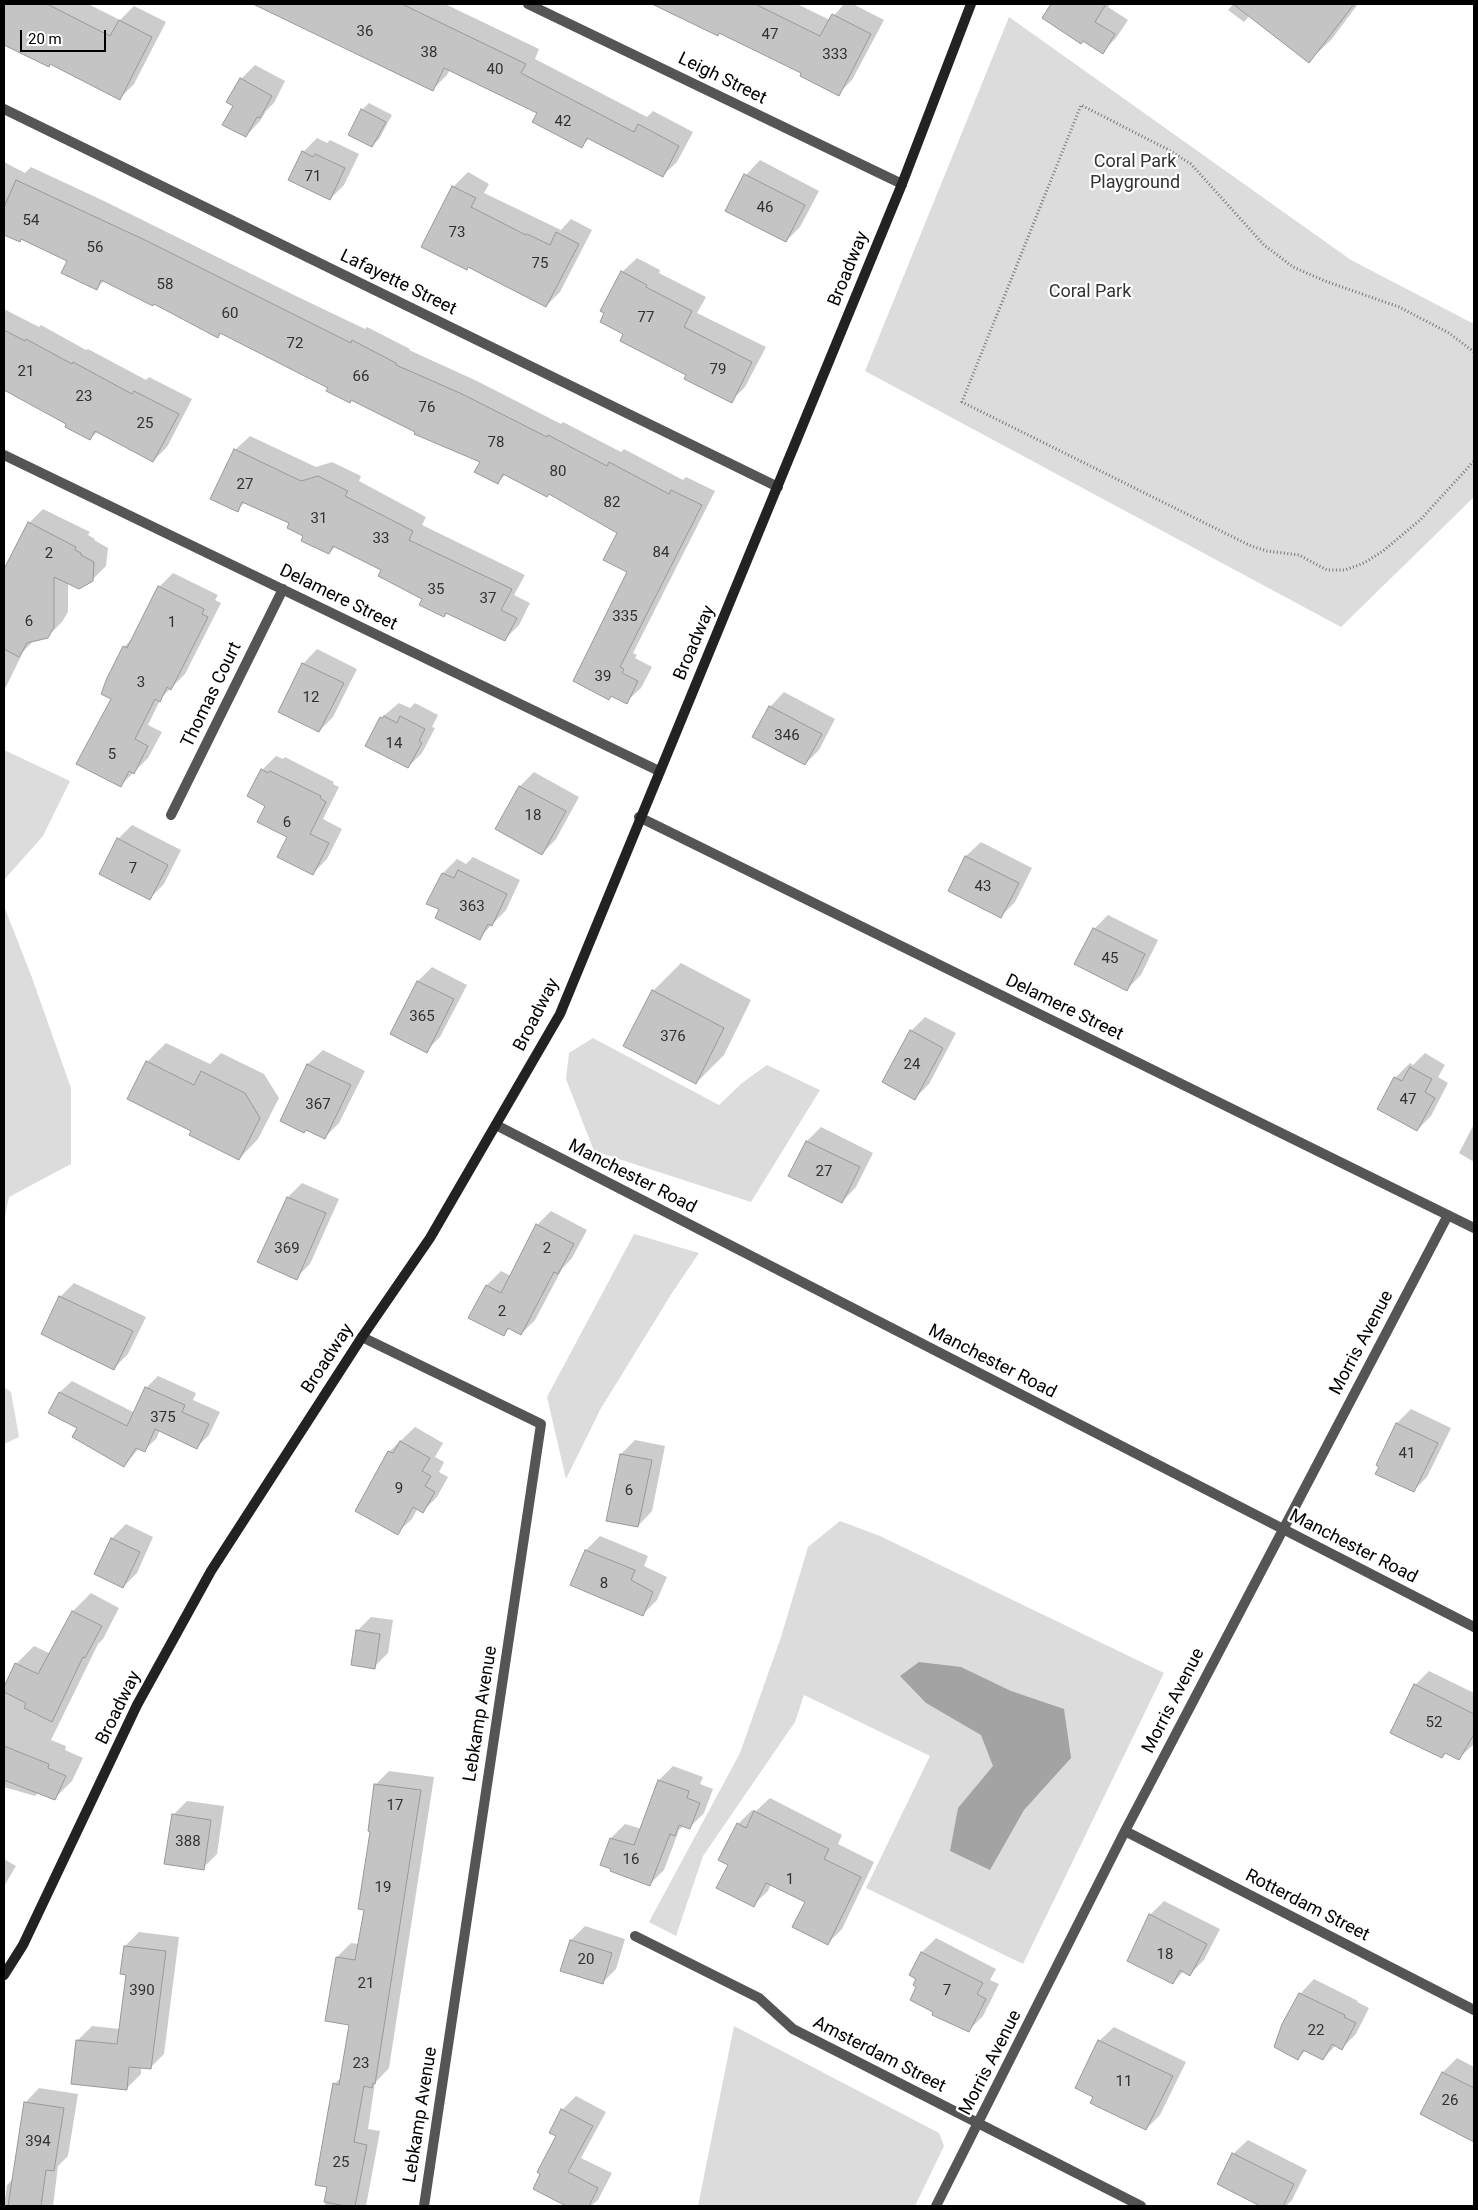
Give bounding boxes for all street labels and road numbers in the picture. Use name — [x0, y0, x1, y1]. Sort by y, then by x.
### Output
street label: Leigh Street — [674, 48, 770, 110]
street label: Broadway — [824, 228, 874, 310]
street label: Lafayette Street — [336, 246, 460, 320]
street label: Delamere Street — [276, 560, 400, 636]
street label: Broadway — [670, 602, 720, 684]
street label: Thomas Court — [177, 639, 247, 751]
street label: Delamere Street — [1002, 970, 1126, 1046]
street label: Broadway — [509, 975, 565, 1055]
street label: Manchester Road — [564, 1135, 700, 1219]
street label: Morris Avenue — [1325, 1287, 1399, 1399]
street label: Broadway — [297, 1320, 359, 1398]
street label: Manchester Road — [924, 1320, 1060, 1404]
street label: Manchester Road — [1285, 1505, 1421, 1589]
street label: Lebkamp Avenue — [460, 1644, 502, 1784]
street label: Morris Avenue — [1138, 1645, 1210, 1757]
street label: Broadway — [92, 1668, 146, 1748]
street label: Rotterdam Street — [1241, 1865, 1373, 1947]
street label: Morris Avenue — [955, 2007, 1027, 2119]
street label: Amsterdam Street — [809, 2012, 949, 2098]
street label: Lebkamp Avenue — [400, 2045, 442, 2185]

